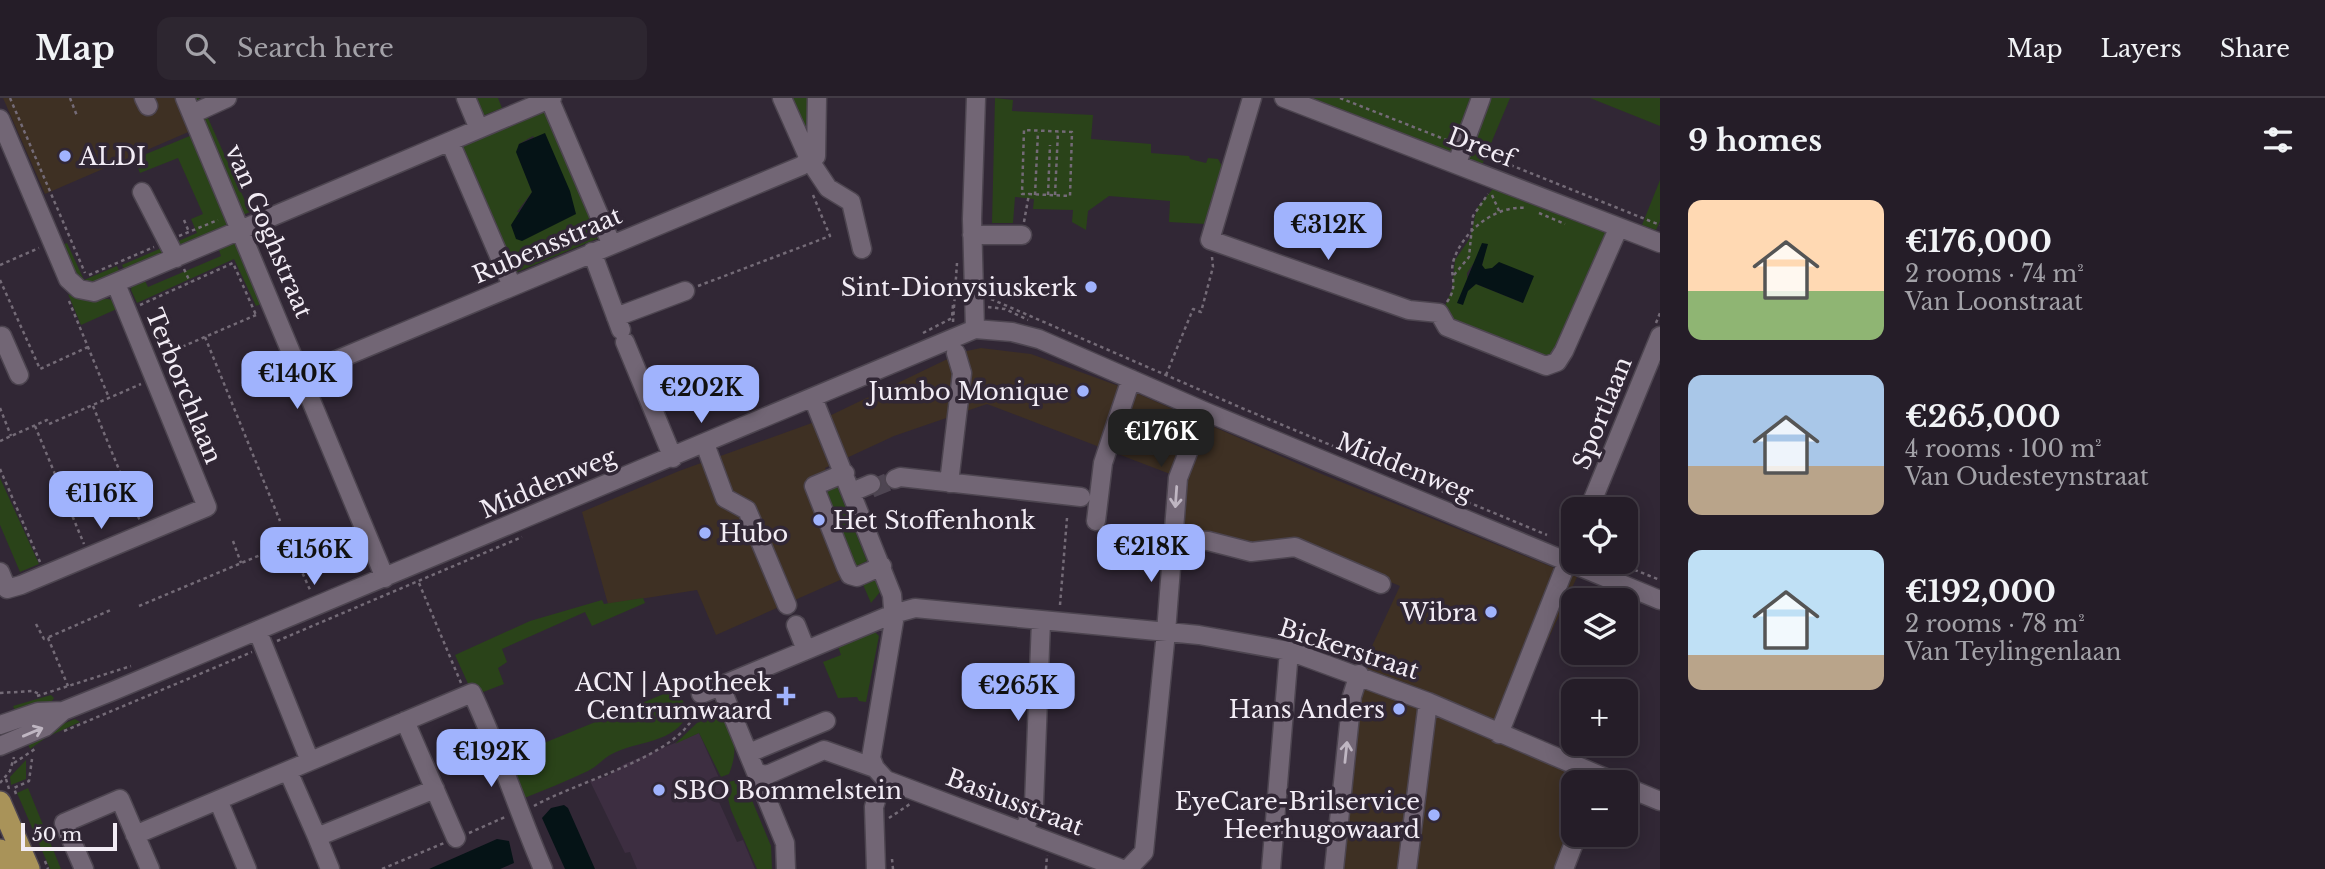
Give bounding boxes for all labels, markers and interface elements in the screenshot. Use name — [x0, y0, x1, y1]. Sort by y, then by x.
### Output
search box — [157, 17, 647, 80]
text: Map — [35, 28, 115, 69]
icon: search — [181, 29, 219, 67]
text: Search here — [237, 32, 394, 64]
text: Map — [2007, 34, 2063, 63]
text: Layers — [2101, 34, 2182, 63]
text: Share — [2220, 34, 2290, 63]
street label: Dreef — [1443, 121, 1522, 174]
icon: filters — [2259, 121, 2297, 159]
text: 9 homes — [1688, 122, 1822, 159]
street label: van Goghstraat — [219, 140, 319, 322]
place label: ALDI — [78, 142, 146, 171]
marker: ALDI — [57, 148, 73, 164]
street label: Rubensstraat — [468, 201, 626, 289]
pin: €312K — [1279, 202, 1377, 262]
text: €312K — [1290, 211, 1366, 239]
text: €176,000 — [1905, 223, 2052, 260]
icon: home — [1744, 228, 1828, 312]
text: 2 rooms · 74 m² — [1905, 260, 2084, 288]
place label: Sint-Dionysiuskerk — [841, 273, 1077, 302]
marker: Sint-Dionysiuskerk — [1083, 279, 1099, 295]
text: Van Loonstraat — [1905, 288, 2083, 316]
street label: Terborchlaan — [140, 304, 228, 468]
pin: €140K — [248, 352, 346, 411]
street label: Sportlaan — [1566, 352, 1638, 474]
text: €140K — [257, 360, 337, 388]
pin: €202K — [652, 366, 750, 425]
text: €202K — [659, 374, 743, 402]
place label: Jumbo Monique — [866, 377, 1069, 406]
marker: Jumbo Monique — [1075, 383, 1091, 399]
text: €265,000 — [1905, 398, 2061, 435]
icon: home — [1744, 403, 1828, 487]
pin: €176K — [1112, 410, 1210, 469]
text: €176K — [1124, 418, 1198, 446]
street label: Middenweg — [1332, 426, 1478, 508]
text: 4 rooms · 100 m² — [1905, 435, 2102, 463]
street label: Middenweg — [476, 441, 621, 525]
text: Van Oudesteynstraat — [1905, 463, 2149, 491]
pin: €116K — [52, 472, 150, 531]
text: €116K — [65, 480, 137, 508]
one-way arrow — [1170, 485, 1183, 508]
map controls — [1561, 497, 1638, 847]
button: locate — [1561, 497, 1638, 574]
place label: Het Stoffenhonk — [833, 506, 1036, 535]
marker: Het Stoffenhonk — [811, 512, 827, 528]
place label: Hubo — [719, 519, 788, 548]
pin: €218K — [1102, 524, 1200, 584]
marker: Hubo — [697, 525, 713, 541]
pin: €156K — [265, 528, 363, 587]
text: €218K — [1113, 533, 1189, 561]
text: €156K — [276, 536, 352, 564]
text: €192,000 — [1905, 573, 2056, 610]
icon: home — [1744, 578, 1828, 662]
button: layers — [1561, 588, 1638, 665]
place label: Wibra — [1399, 598, 1478, 627]
marker: Wibra — [1483, 604, 1499, 620]
text: 2 rooms · 78 m² — [1905, 610, 2085, 638]
street label: Bickerstraat — [1275, 613, 1423, 685]
text: Van Teylingenlaan — [1905, 638, 2121, 666]
pin: €265K — [969, 664, 1067, 723]
place label: ACN | Apotheek Centrumwaard — [574, 668, 772, 725]
text: €265K — [978, 672, 1058, 700]
button: + — [1561, 679, 1638, 756]
marker: ACN | Apotheek Centrumwaard — [778, 688, 794, 704]
place label: Hans Anders — [1229, 695, 1385, 724]
marker: Hans Anders — [1391, 701, 1407, 717]
one-way arrow — [22, 724, 44, 737]
pin: €192K — [442, 730, 540, 789]
text: €192K — [453, 738, 529, 766]
one-way arrow — [1340, 742, 1353, 764]
street label: Basiusstraat — [942, 763, 1088, 841]
button: − — [1561, 770, 1638, 847]
place label: SBO Bommelstein — [673, 776, 902, 805]
marker: SBO Bommelstein — [651, 782, 667, 798]
place label: EyeCare-Brilservice Heerhugowaard — [1175, 787, 1420, 844]
marker: EyeCare-Brilservice Heerhugowaard — [1426, 807, 1442, 823]
scale bar — [21, 820, 117, 852]
text: 50 m — [32, 823, 82, 846]

